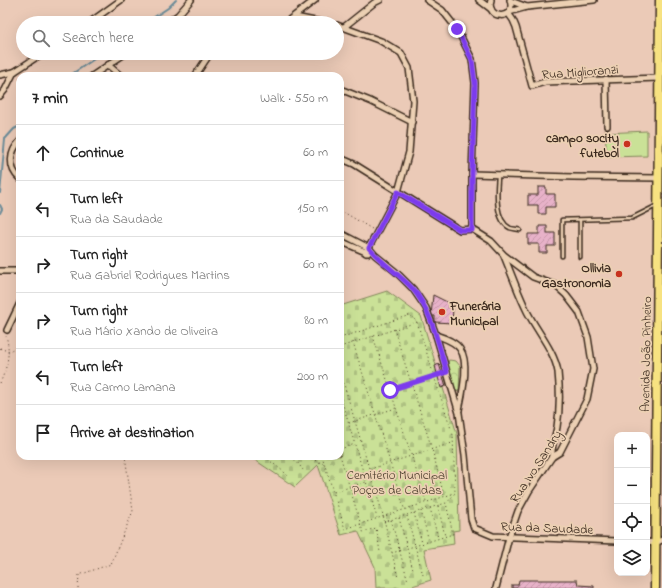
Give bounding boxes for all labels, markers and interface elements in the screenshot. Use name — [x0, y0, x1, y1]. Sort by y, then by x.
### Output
search box — [16, 16, 344, 60]
route end — [448, 20, 466, 38]
icon: search — [30, 27, 52, 49]
text: Search here — [62, 27, 134, 49]
street label: Rua Miglioranzi — [541, 60, 619, 86]
text: 7 min — [32, 86, 68, 111]
text: Walk · 550 m — [260, 89, 328, 108]
place label: campo socity futebol — [546, 129, 619, 163]
marker: campo socity futebol — [622, 139, 632, 149]
icon: ahead — [32, 142, 54, 164]
text: Continue — [70, 142, 124, 164]
text: 60 m — [303, 143, 328, 162]
text: Turn left — [70, 188, 123, 210]
icon: left — [32, 198, 54, 220]
text: 150 m — [297, 199, 328, 218]
text: Rua da Saudade — [70, 210, 163, 229]
text: Turn right — [70, 244, 128, 266]
icon: right — [32, 254, 54, 276]
text: 60 m — [303, 255, 328, 274]
place label: Ollivia Gastronomia — [541, 259, 611, 293]
text: Rua Gabriel Rodrigues Martins — [70, 266, 230, 285]
marker: Ollivia Gastronomia — [614, 269, 624, 279]
street label: Avenida João Pinheiro — [636, 296, 657, 412]
place label: Funerária Municipal — [449, 297, 501, 331]
text: Turn right — [70, 300, 128, 322]
marker: Funerária Municipal — [437, 307, 447, 317]
icon: right — [32, 310, 54, 332]
text: 80 m — [304, 311, 328, 330]
text: Rua Mário Xando de Oliveira — [70, 322, 218, 341]
text: Turn left — [70, 356, 123, 378]
icon: left — [32, 366, 54, 388]
text: 200 m — [297, 367, 328, 386]
text: Rua Carmo Lamana — [70, 378, 176, 397]
route start — [381, 381, 399, 399]
icon: arrive — [32, 422, 54, 444]
text: Arrive at destination — [70, 422, 194, 444]
street label: Rua Ivo Sandry — [506, 427, 568, 507]
map controls — [614, 432, 650, 576]
button: + — [614, 432, 650, 468]
park label: Cemitério Municipal Poços de Caldas — [347, 466, 447, 500]
button: − — [614, 468, 650, 504]
button: locate — [614, 504, 650, 540]
street label: Rua da Saudade — [500, 517, 594, 540]
button: layers — [614, 540, 650, 576]

